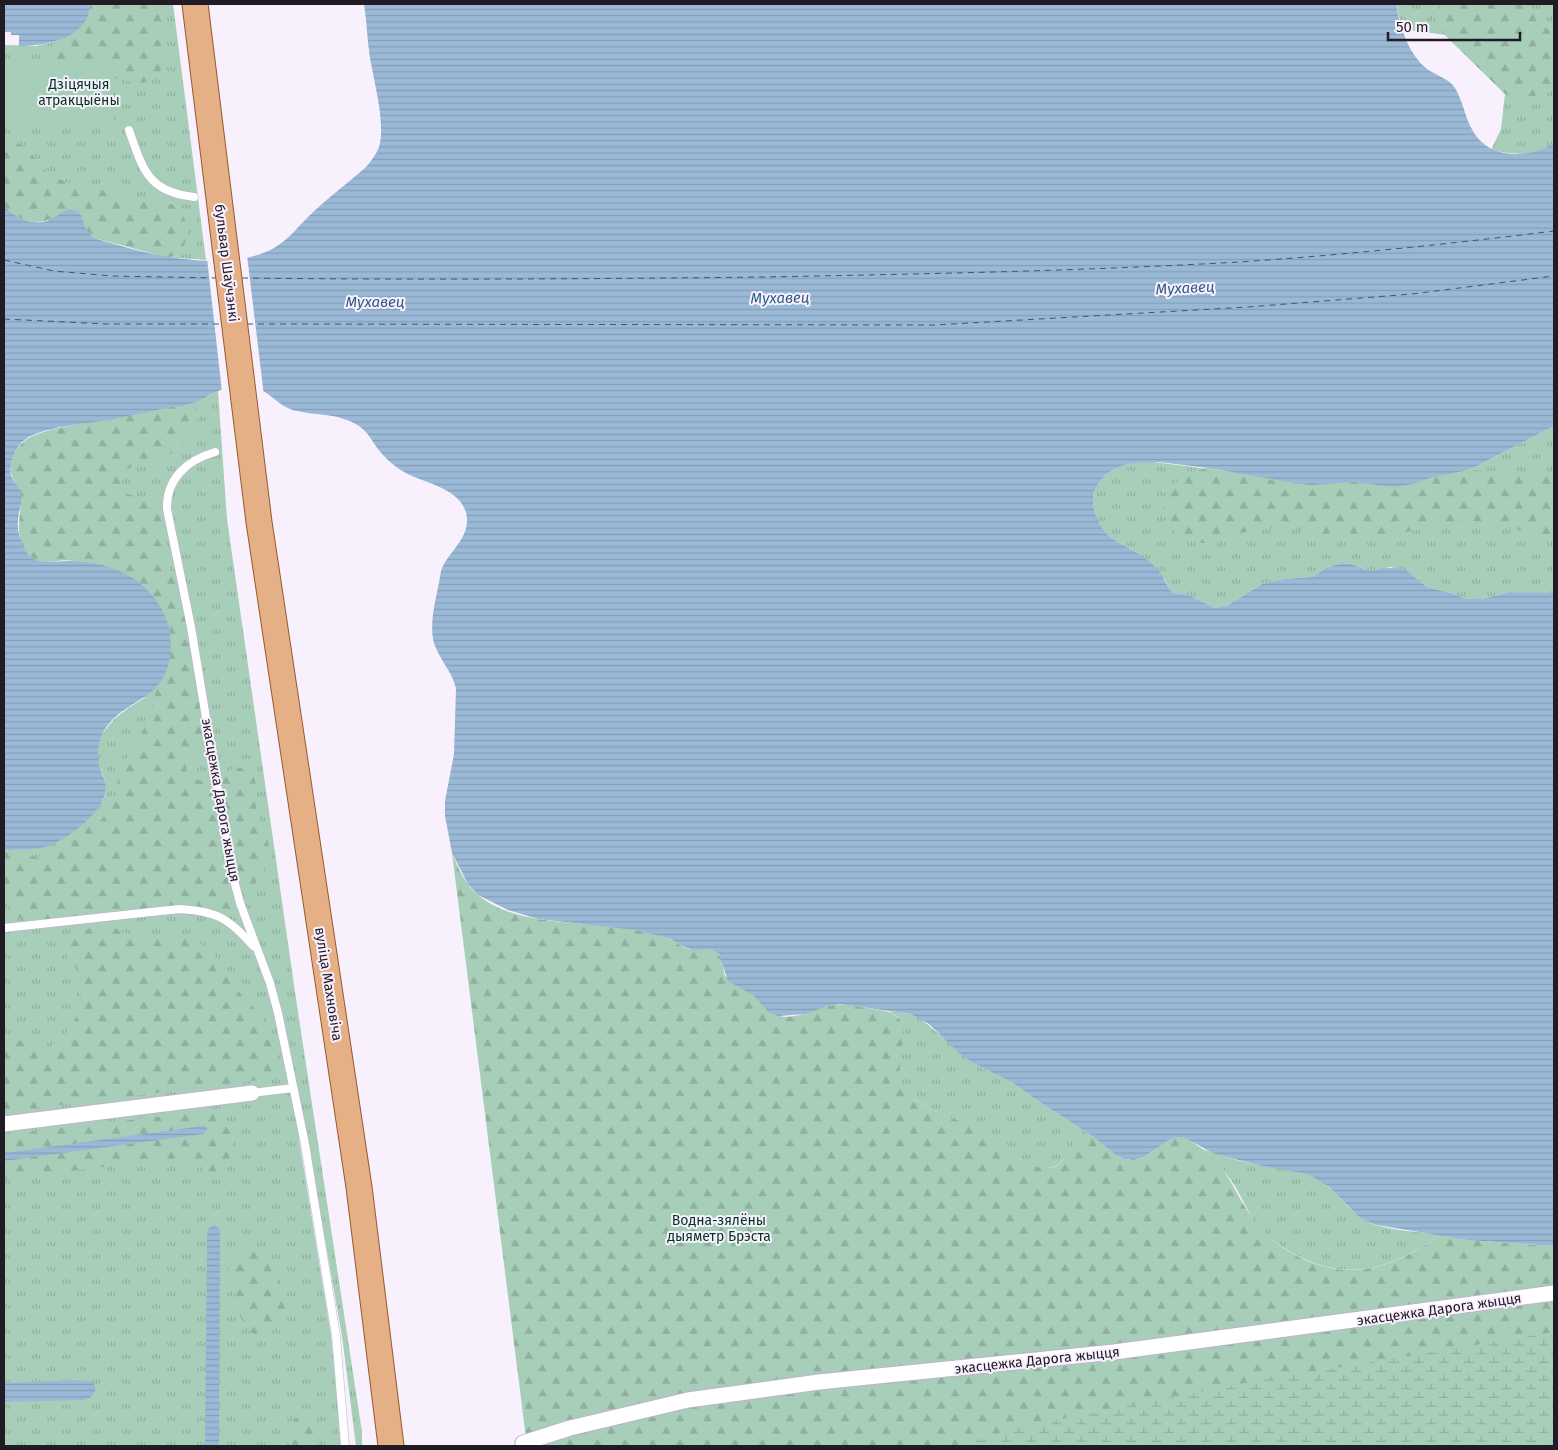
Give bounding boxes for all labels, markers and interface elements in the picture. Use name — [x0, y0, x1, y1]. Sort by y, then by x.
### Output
scale bar — [1388, 10, 1520, 42]
text: 50 m — [1396, 18, 1429, 36]
park label: Дзіцячыя атракцыёны — [38, 76, 120, 109]
street label: бульвар Шаўчэнкі — [211, 203, 242, 323]
water label: Мухавец — [1155, 277, 1215, 299]
water label: Мухавец — [750, 288, 810, 308]
water label: Мухавец — [346, 293, 405, 311]
street label: экасцежка Дарога жыцця — [198, 717, 243, 883]
street label: вуліца Махновіча — [311, 926, 346, 1042]
park label: Водна-зялёны дыяметр Брэста — [667, 1212, 771, 1245]
street label: экасцежка Дарога жыцця — [1356, 1290, 1522, 1329]
street label: экасцежка Дарога жыцця — [954, 1343, 1120, 1378]

